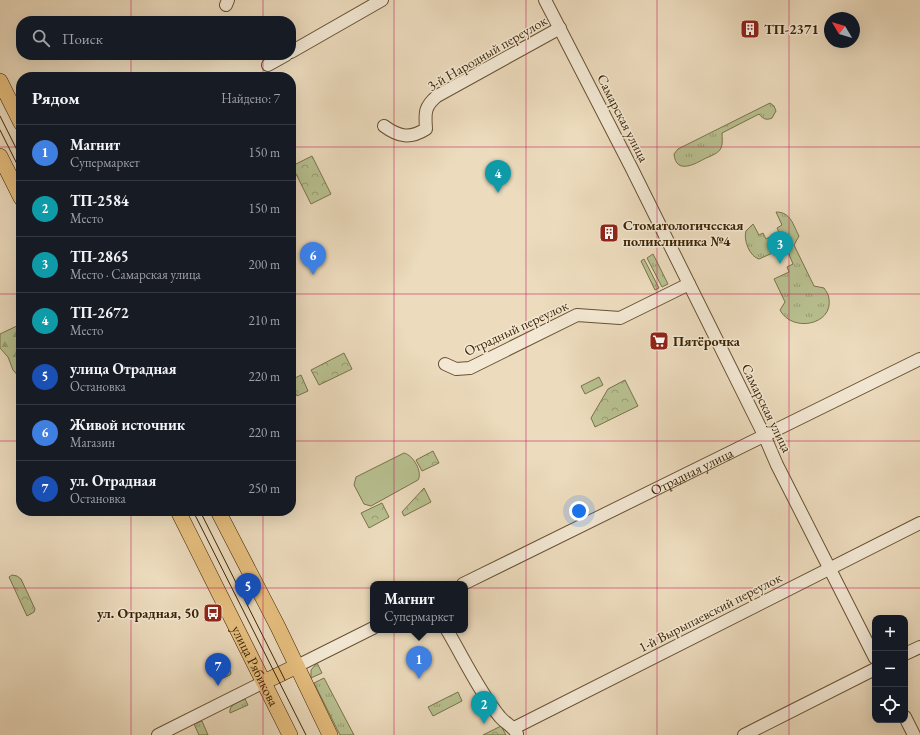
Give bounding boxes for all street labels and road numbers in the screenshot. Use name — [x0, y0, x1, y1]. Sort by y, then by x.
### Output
street label: 3-й Народный переулок — [424, 11, 550, 95]
street label: Самарская улица — [593, 71, 653, 165]
street label: Отрадный переулок — [461, 296, 571, 360]
street label: Самарская улица — [738, 361, 796, 456]
street label: Отрадная улица — [647, 443, 737, 499]
street label: 1-й Вырыпаевский переулок — [635, 568, 785, 656]
street label: улица Рябикова — [228, 622, 283, 710]

